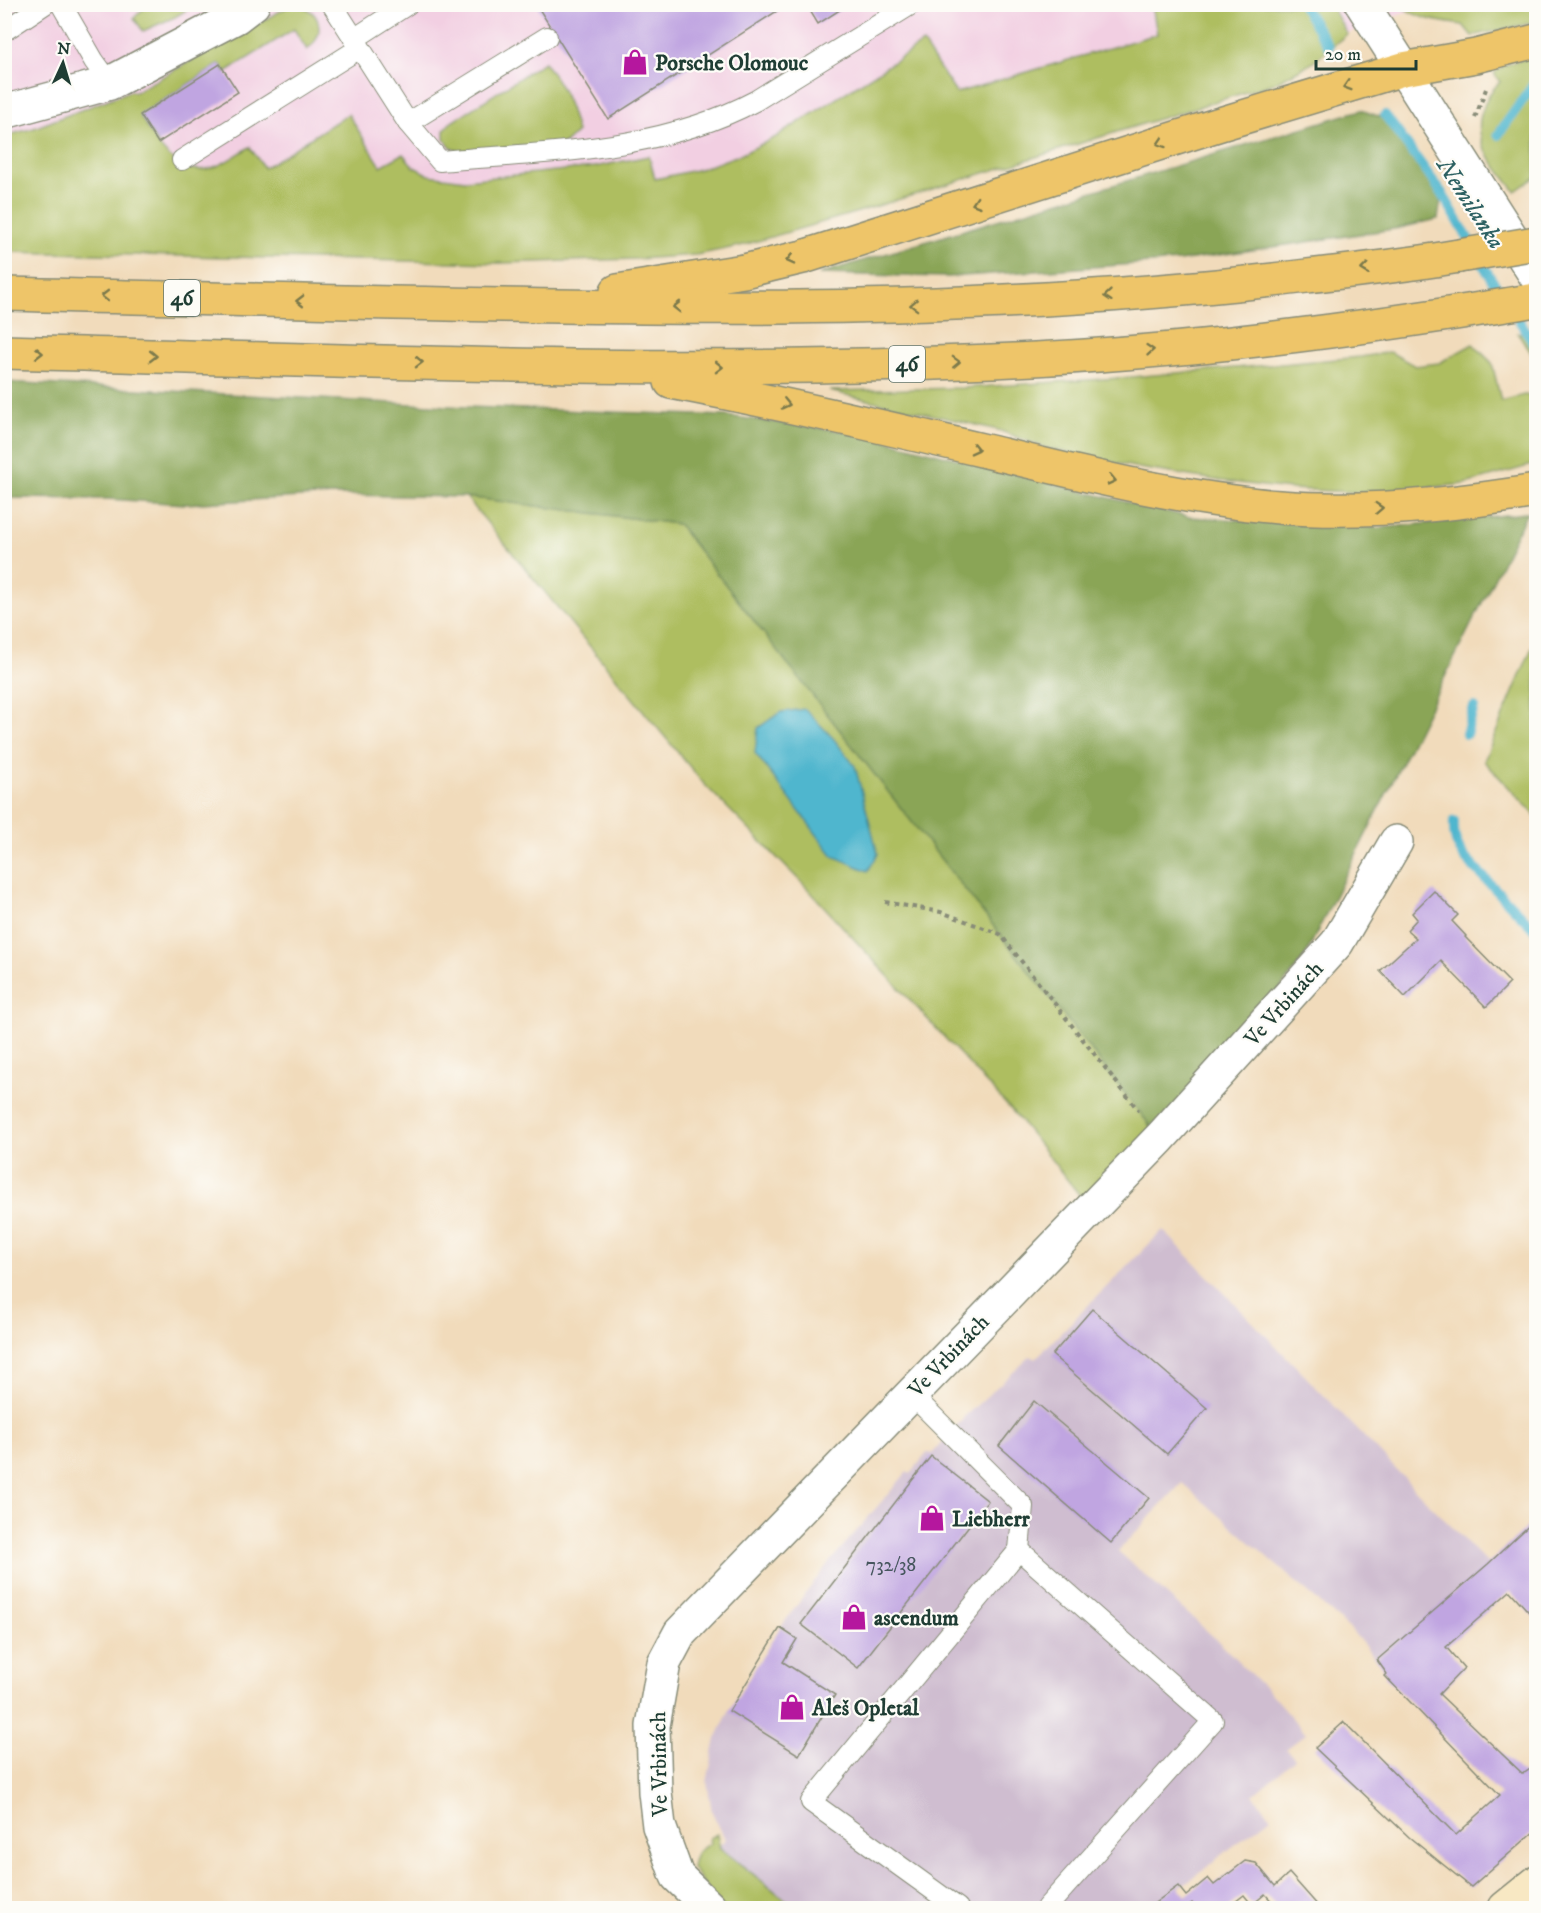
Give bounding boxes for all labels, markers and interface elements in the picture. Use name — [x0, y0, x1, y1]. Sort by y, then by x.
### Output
north arrow — [33, 33, 93, 93]
scale bar — [1316, 33, 1416, 71]
text: N — [57, 39, 71, 59]
text: 20 m — [1325, 44, 1361, 66]
shop icon: Porsche Olomouc — [620, 47, 650, 77]
place label: Porsche Olomouc — [655, 50, 809, 77]
one-way arrow — [1342, 79, 1353, 91]
one-way arrow — [1156, 136, 1167, 148]
water label: Nemilanka — [1428, 151, 1511, 255]
one-way arrow — [971, 195, 982, 208]
one-way arrow — [785, 253, 795, 266]
one-way arrow — [1360, 263, 1370, 275]
road number: 46 — [164, 280, 200, 316]
one-way arrow — [1104, 289, 1113, 302]
one-way arrow — [101, 290, 110, 302]
one-way arrow — [296, 295, 305, 307]
one-way arrow — [909, 299, 918, 311]
one-way arrow — [672, 301, 681, 313]
one-way arrow — [1146, 344, 1155, 357]
road number: 46 — [889, 346, 925, 382]
one-way arrow — [35, 347, 44, 360]
one-way arrow — [149, 350, 158, 362]
one-way arrow — [414, 356, 423, 368]
one-way arrow — [951, 356, 960, 369]
one-way arrow — [714, 361, 723, 373]
one-way arrow — [780, 397, 790, 410]
one-way arrow — [970, 441, 980, 454]
one-way arrow — [1106, 473, 1116, 486]
one-way arrow — [1375, 502, 1384, 515]
street label: Ve Vrbinách — [1238, 956, 1330, 1053]
street label: Ve Vrbinách — [902, 1308, 996, 1404]
shop icon: Liebherr — [917, 1503, 947, 1533]
place label: Liebherr — [952, 1506, 1031, 1533]
house number: 732/38 — [866, 1553, 916, 1578]
shop icon: ascendum — [839, 1602, 869, 1632]
place label: ascendum — [874, 1605, 959, 1632]
shop icon: Aleš Opletal — [777, 1692, 807, 1722]
place label: Aleš Opletal — [811, 1695, 919, 1722]
street label: Ve Vrbinách — [645, 1711, 674, 1818]

